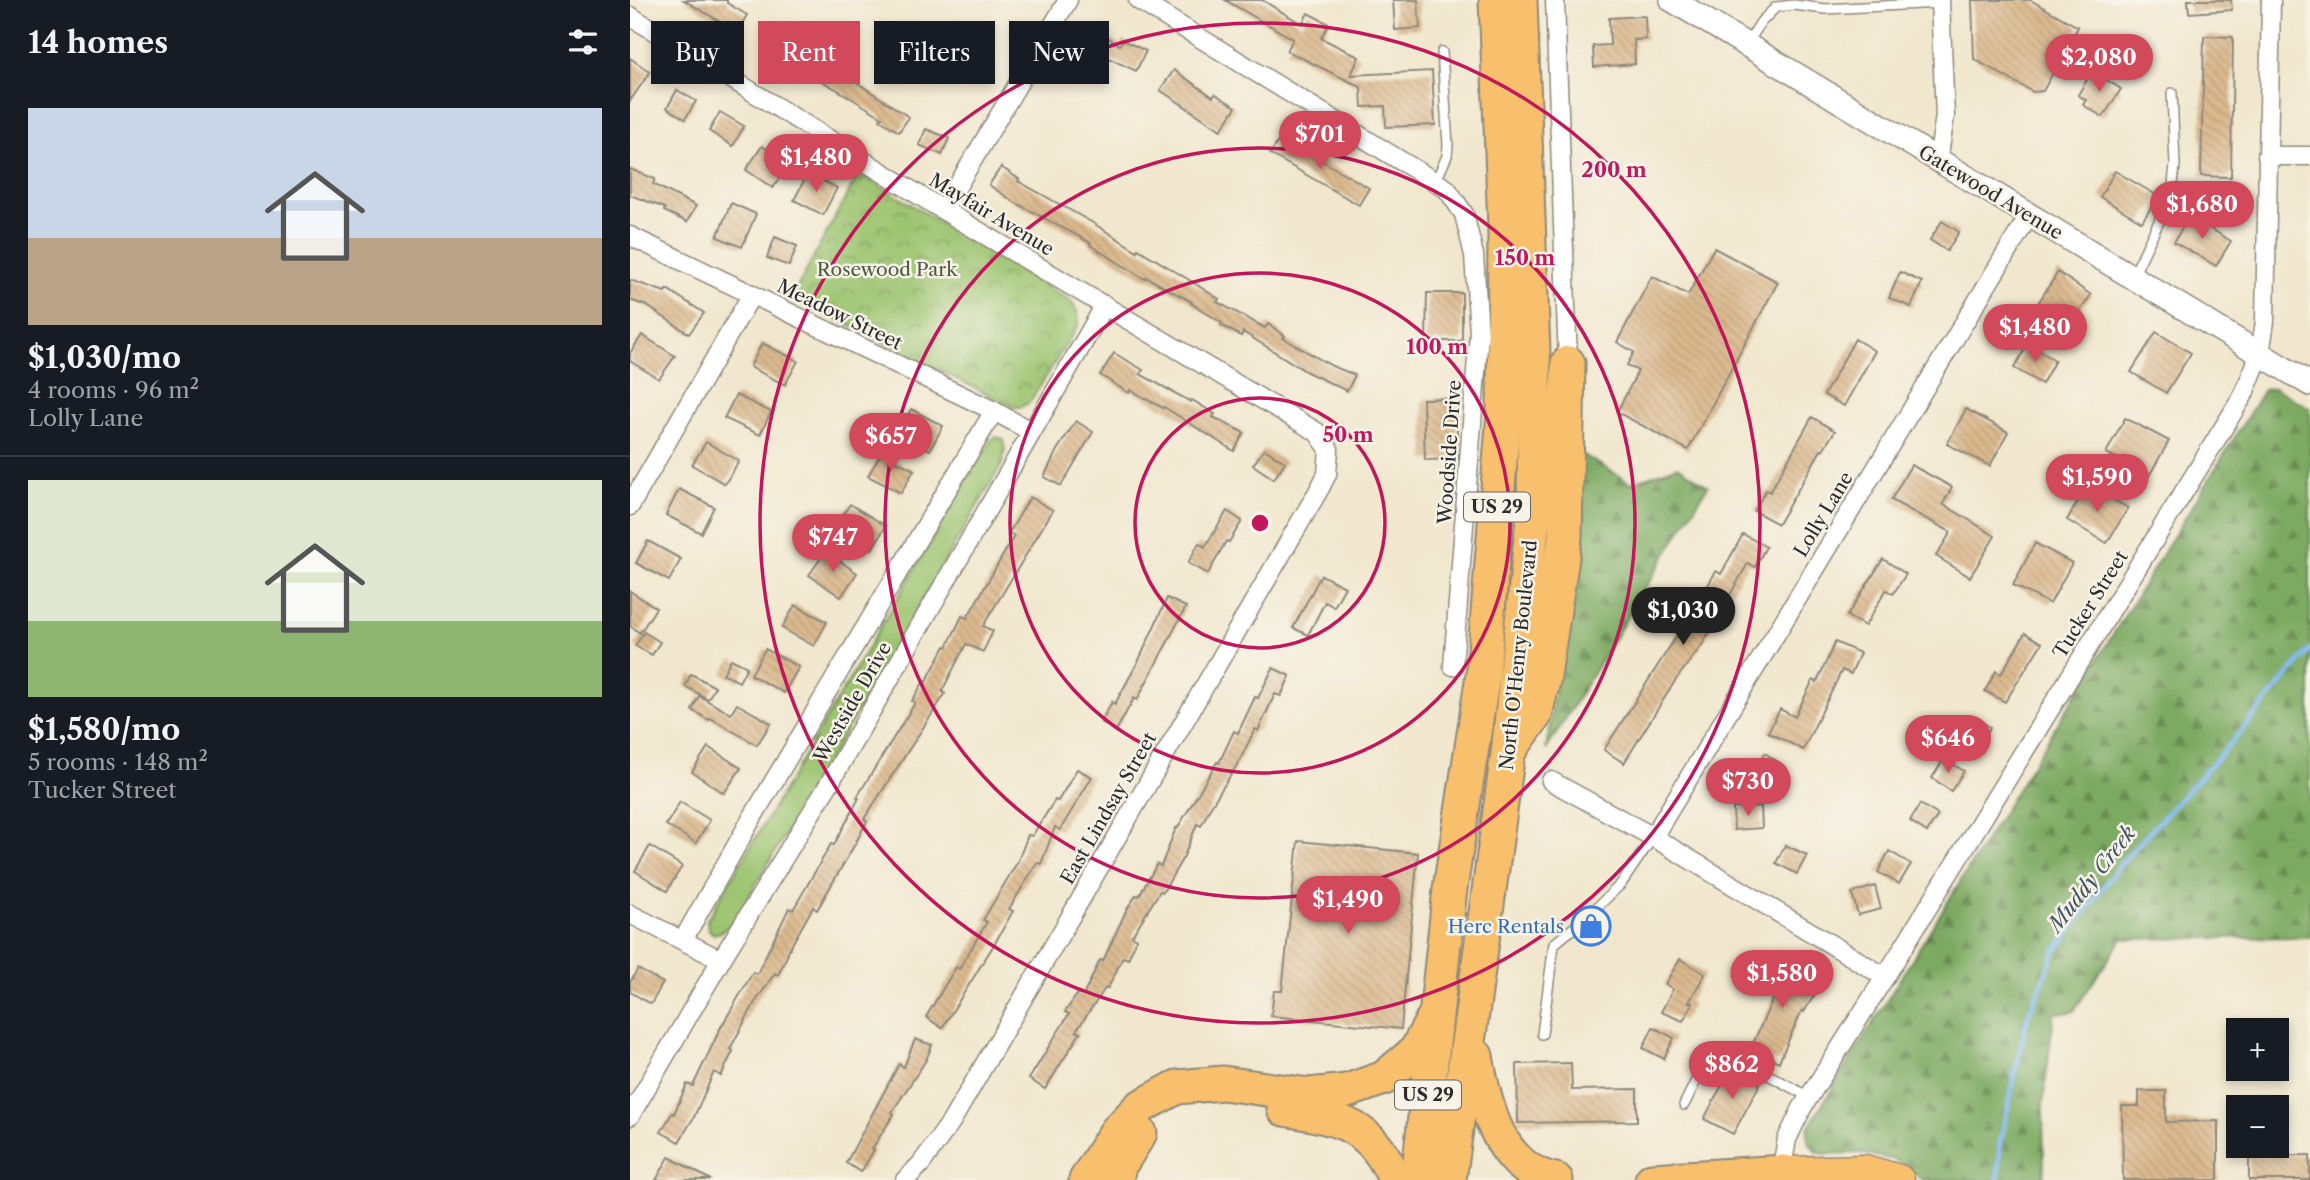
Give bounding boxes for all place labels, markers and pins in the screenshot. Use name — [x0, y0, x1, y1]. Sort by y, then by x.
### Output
pin: $2,080 — [2042, 34, 2156, 94]
pin: $701 — [1279, 111, 1361, 171]
pin: $1,480 — [759, 134, 873, 194]
pin: $1,680 — [2145, 182, 2259, 241]
pin: $1,480 — [1978, 304, 2092, 364]
pin: $657 — [850, 414, 932, 473]
pin: $1,590 — [2040, 454, 2154, 514]
centre of rings — [1248, 511, 1272, 535]
pin: $747 — [792, 514, 874, 574]
pin: $1,030 — [1626, 588, 1740, 647]
pin: $646 — [1907, 716, 1989, 775]
pin: $730 — [1707, 758, 1789, 818]
pin: $1,490 — [1291, 876, 1405, 936]
shop icon: Herc Rentals — [1570, 905, 1612, 947]
place label: Herc Rentals — [1448, 915, 1564, 938]
pin: $1,580 — [1725, 950, 1839, 1010]
pin: $862 — [1691, 1042, 1773, 1101]

